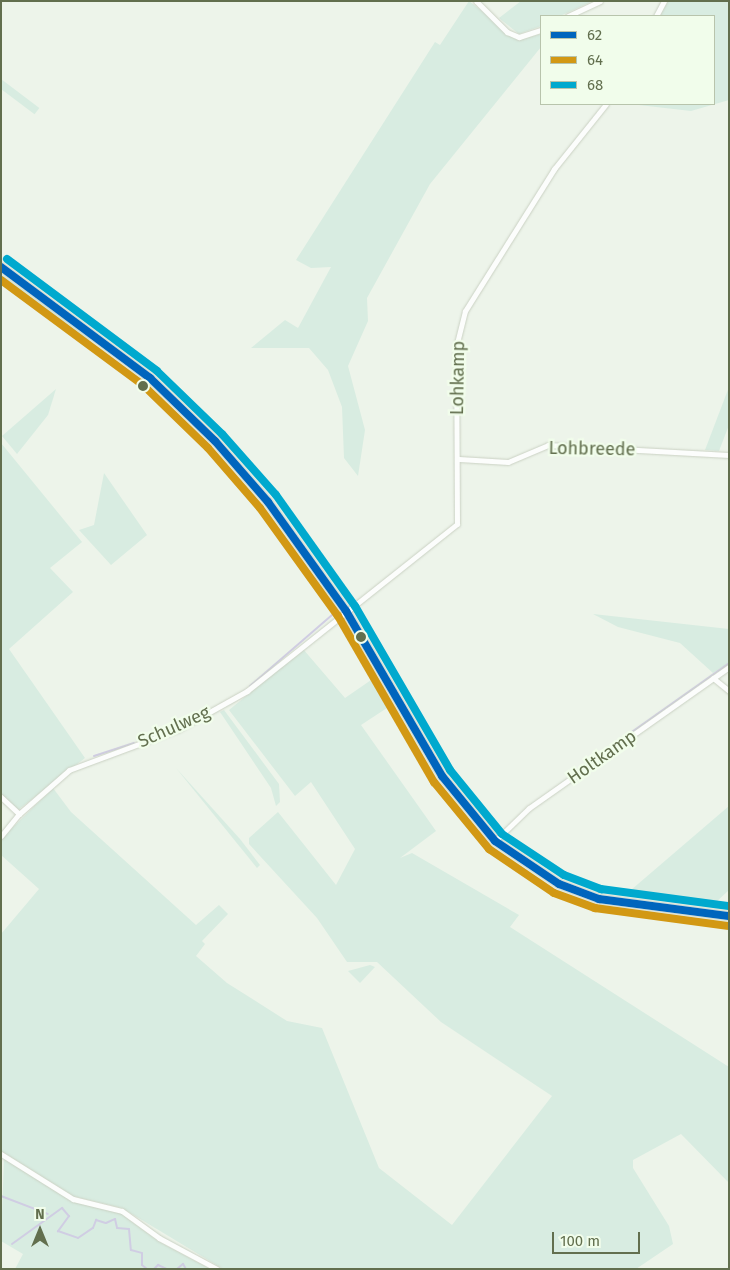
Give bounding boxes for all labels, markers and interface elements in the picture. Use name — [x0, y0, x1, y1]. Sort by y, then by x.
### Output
legend — [540, 15, 715, 105]
text: 62 — [587, 26, 602, 44]
text: 64 — [587, 51, 603, 69]
text: 68 — [587, 76, 603, 94]
street label: Lohkamp — [447, 341, 469, 415]
unlabelled marker — [138, 381, 148, 391]
street label: Lohbreede — [548, 437, 636, 461]
unlabelled marker — [356, 632, 366, 642]
street label: Schulweg — [135, 702, 213, 752]
street label: Holtkamp — [563, 725, 641, 789]
north arrow — [15, 1205, 65, 1255]
text: N — [35, 1206, 45, 1223]
scale bar — [555, 1222, 642, 1254]
text: 100 m — [560, 1232, 600, 1250]

